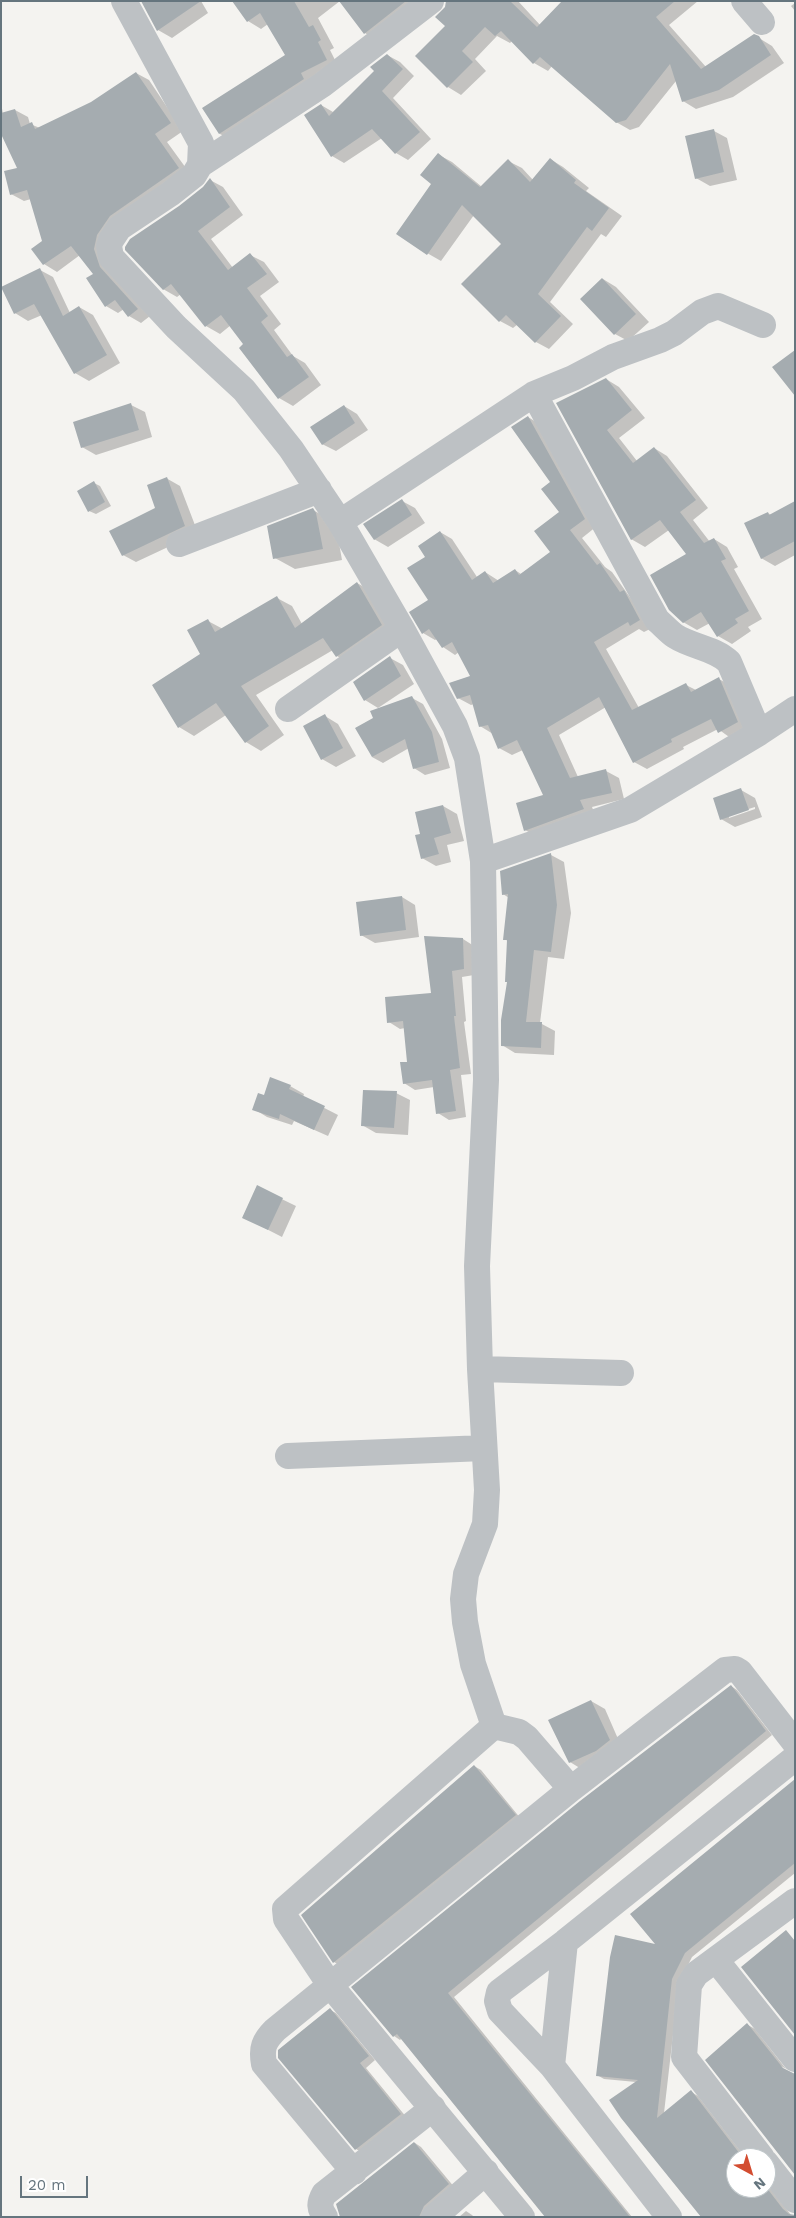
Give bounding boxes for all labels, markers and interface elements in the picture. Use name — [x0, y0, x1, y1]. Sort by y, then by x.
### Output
north arrow — [726, 2148, 776, 2198]
scale bar — [22, 2166, 90, 2198]
text: N — [751, 2174, 769, 2193]
text: 20 m — [28, 2176, 66, 2194]

